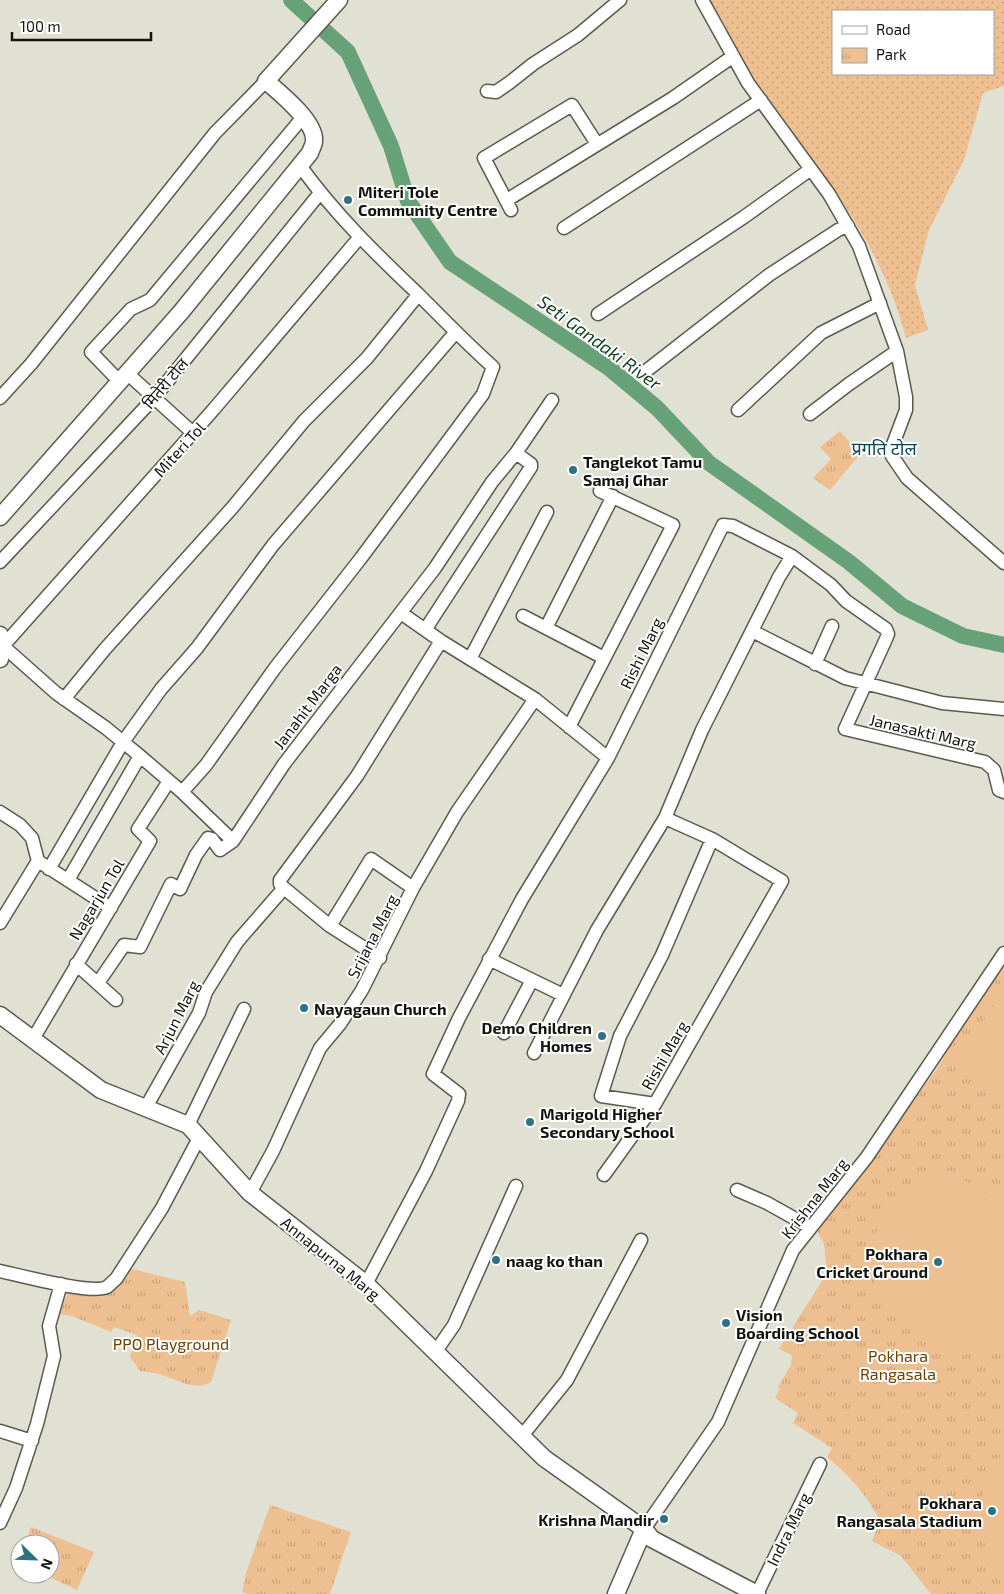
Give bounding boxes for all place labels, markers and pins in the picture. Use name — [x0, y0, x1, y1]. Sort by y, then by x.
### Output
place label: Miteri Tole Community Centre — [358, 182, 498, 220]
marker: Miteri Tole Community Centre — [342, 194, 354, 206]
place label: Tanglekot Tamu Samaj Ghar — [583, 452, 702, 489]
marker: Tanglekot Tamu Samaj Ghar — [567, 464, 579, 476]
place label: Nayagaun Church — [314, 999, 447, 1019]
marker: Nayagaun Church — [298, 1002, 310, 1014]
place label: Demo Children Homes — [481, 1018, 592, 1055]
marker: Demo Children Homes — [596, 1030, 608, 1042]
place label: Marigold Higher Secondary School — [540, 1104, 675, 1142]
marker: Marigold Higher Secondary School — [524, 1116, 536, 1128]
place label: Pokhara Cricket Ground — [816, 1244, 928, 1281]
place label: naag ko than — [506, 1251, 603, 1270]
marker: naag ko than — [490, 1254, 502, 1266]
marker: Pokhara Cricket Ground — [932, 1256, 944, 1268]
place label: Vision Boarding School — [736, 1305, 860, 1342]
marker: Vision Boarding School — [720, 1317, 732, 1329]
place label: Pokhara Rangasala Stadium — [837, 1493, 982, 1530]
marker: Pokhara Rangasala Stadium — [986, 1505, 998, 1517]
place label: Krishna Mandir — [538, 1510, 654, 1529]
marker: Krishna Mandir — [658, 1513, 670, 1525]

